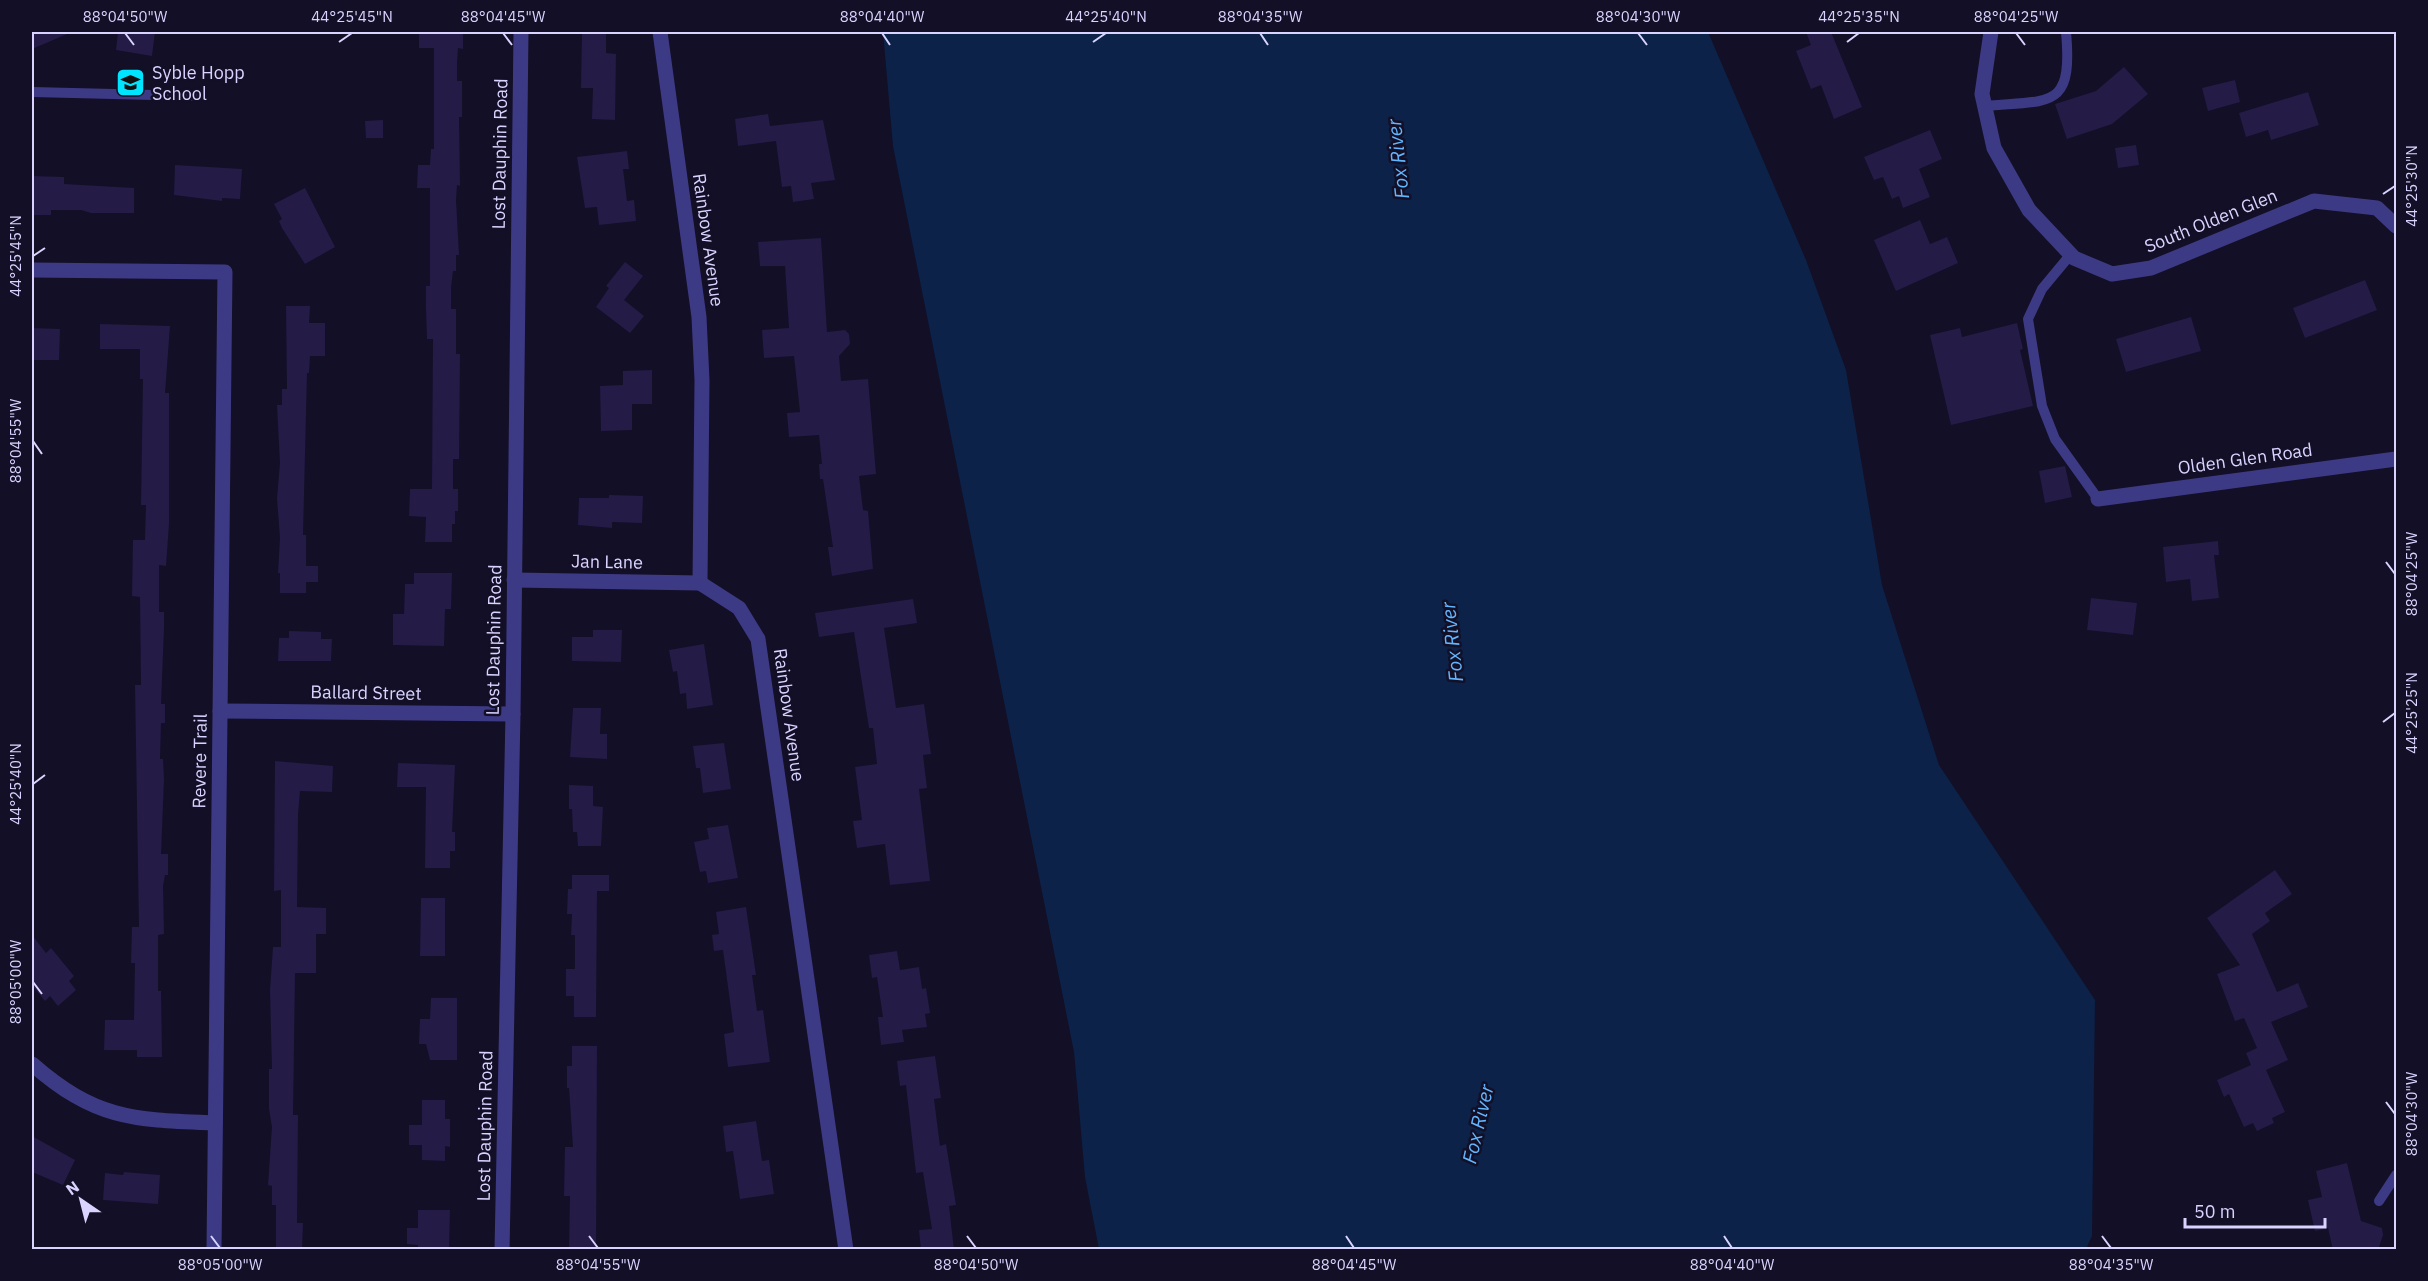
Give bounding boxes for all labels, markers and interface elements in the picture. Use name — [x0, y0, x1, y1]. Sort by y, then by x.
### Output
text: 88°04'50"W — [83, 7, 168, 26]
text: 44°25'45"N — [311, 7, 393, 26]
text: 88°04'45"W — [461, 7, 546, 26]
text: 88°04'40"W — [840, 7, 925, 26]
text: 44°25'40"N — [1065, 7, 1147, 26]
text: 88°04'35"W — [1218, 7, 1303, 26]
text: 88°04'30"W — [1596, 7, 1681, 26]
text: 44°25'35"N — [1818, 7, 1900, 26]
text: 88°04'25"W — [1974, 7, 2059, 26]
place label: Syble Hopp School — [152, 61, 245, 105]
school or university icon: Syble Hopp School — [115, 67, 147, 99]
street label: Lost Dauphin Road — [487, 78, 512, 230]
water label: Fox River — [1380, 117, 1415, 200]
text: 44°25'30"N — [2402, 145, 2421, 227]
street label: Rainbow Avenue — [688, 172, 729, 308]
street label: South Olden Glen — [2141, 183, 2281, 258]
text: 44°25'45"N — [6, 215, 25, 297]
text: 88°04'55"W — [6, 398, 25, 483]
street label: Olden Glen Road — [2176, 438, 2314, 479]
text: 88°04'25"W — [2402, 531, 2421, 616]
street label: Jan Lane — [571, 549, 643, 574]
street label: Lost Dauphin Road — [481, 564, 506, 716]
water label: Fox River — [1434, 600, 1469, 683]
street label: Rainbow Avenue — [769, 647, 810, 783]
text: 44°25'25"N — [2402, 672, 2421, 754]
street label: Ballard Street — [310, 680, 422, 705]
street label: Revere Trail — [187, 713, 212, 809]
text: 44°25'40"N — [6, 743, 25, 825]
text: 88°05'00"W — [6, 939, 25, 1024]
street label: Lost Dauphin Road — [472, 1050, 497, 1202]
text: 88°04'30"W — [2402, 1071, 2421, 1156]
water label: Fox River — [1455, 1081, 1500, 1166]
north arrow — [51, 1170, 111, 1230]
text: N — [62, 1176, 83, 1199]
scale bar — [2185, 1191, 2324, 1229]
text: 50 m — [2194, 1200, 2236, 1223]
text: 88°05'00"W — [178, 1255, 263, 1274]
text: 88°04'55"W — [556, 1255, 641, 1274]
text: 88°04'50"W — [934, 1255, 1019, 1274]
text: 88°04'45"W — [1312, 1255, 1397, 1274]
text: 88°04'40"W — [1690, 1255, 1775, 1274]
text: 88°04'35"W — [2069, 1255, 2154, 1274]

